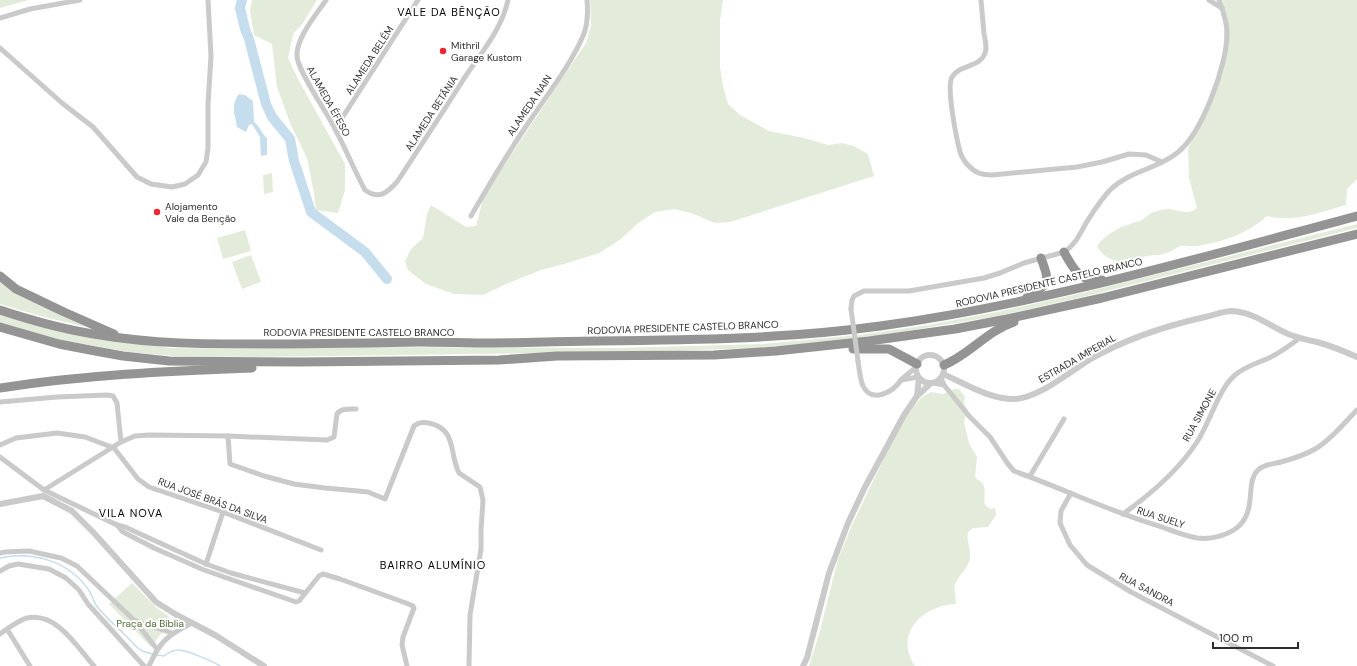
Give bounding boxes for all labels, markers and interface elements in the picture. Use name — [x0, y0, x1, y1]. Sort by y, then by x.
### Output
district label: VALE DA BÊNÇÃO — [397, 5, 501, 19]
street label: ALAMEDA BELÉM — [342, 23, 396, 97]
place label: Mithril Garage Kustom — [451, 39, 522, 64]
marker: Mithril Garage Kustom — [438, 46, 448, 56]
street label: ALAMEDA ÉFESO — [304, 64, 353, 139]
street label: ALAMEDA NAIN — [504, 72, 555, 138]
street label: ALAMEDA BETÂNIA — [402, 73, 461, 153]
place label: Alojamento Vale da Benção — [165, 200, 236, 225]
marker: Alojamento Vale da Benção — [152, 207, 162, 217]
street label: RODOVIA PRESIDENTE CASTELO BRANCO — [954, 255, 1144, 310]
street label: RODOVIA PRESIDENTE CASTELO BRANCO — [587, 318, 779, 337]
street label: RODOVIA PRESIDENTE CASTELO BRANCO — [263, 326, 455, 339]
street label: ESTRADA IMPERIAL — [1036, 331, 1118, 386]
street label: RUA SIMONE — [1180, 386, 1219, 444]
street label: RUA JOSÉ BRÁS DA SILVA — [156, 475, 270, 526]
street label: RUA SUELY — [1135, 504, 1187, 531]
district label: VILA NOVA — [99, 506, 163, 520]
district label: BAIRRO ALUMÍNIO — [380, 558, 486, 572]
street label: RUA SANDRA — [1117, 570, 1177, 610]
park label: Praça da Bíblia — [116, 617, 184, 630]
scale bar — [1213, 624, 1298, 650]
text: 100 m — [1219, 630, 1253, 646]

